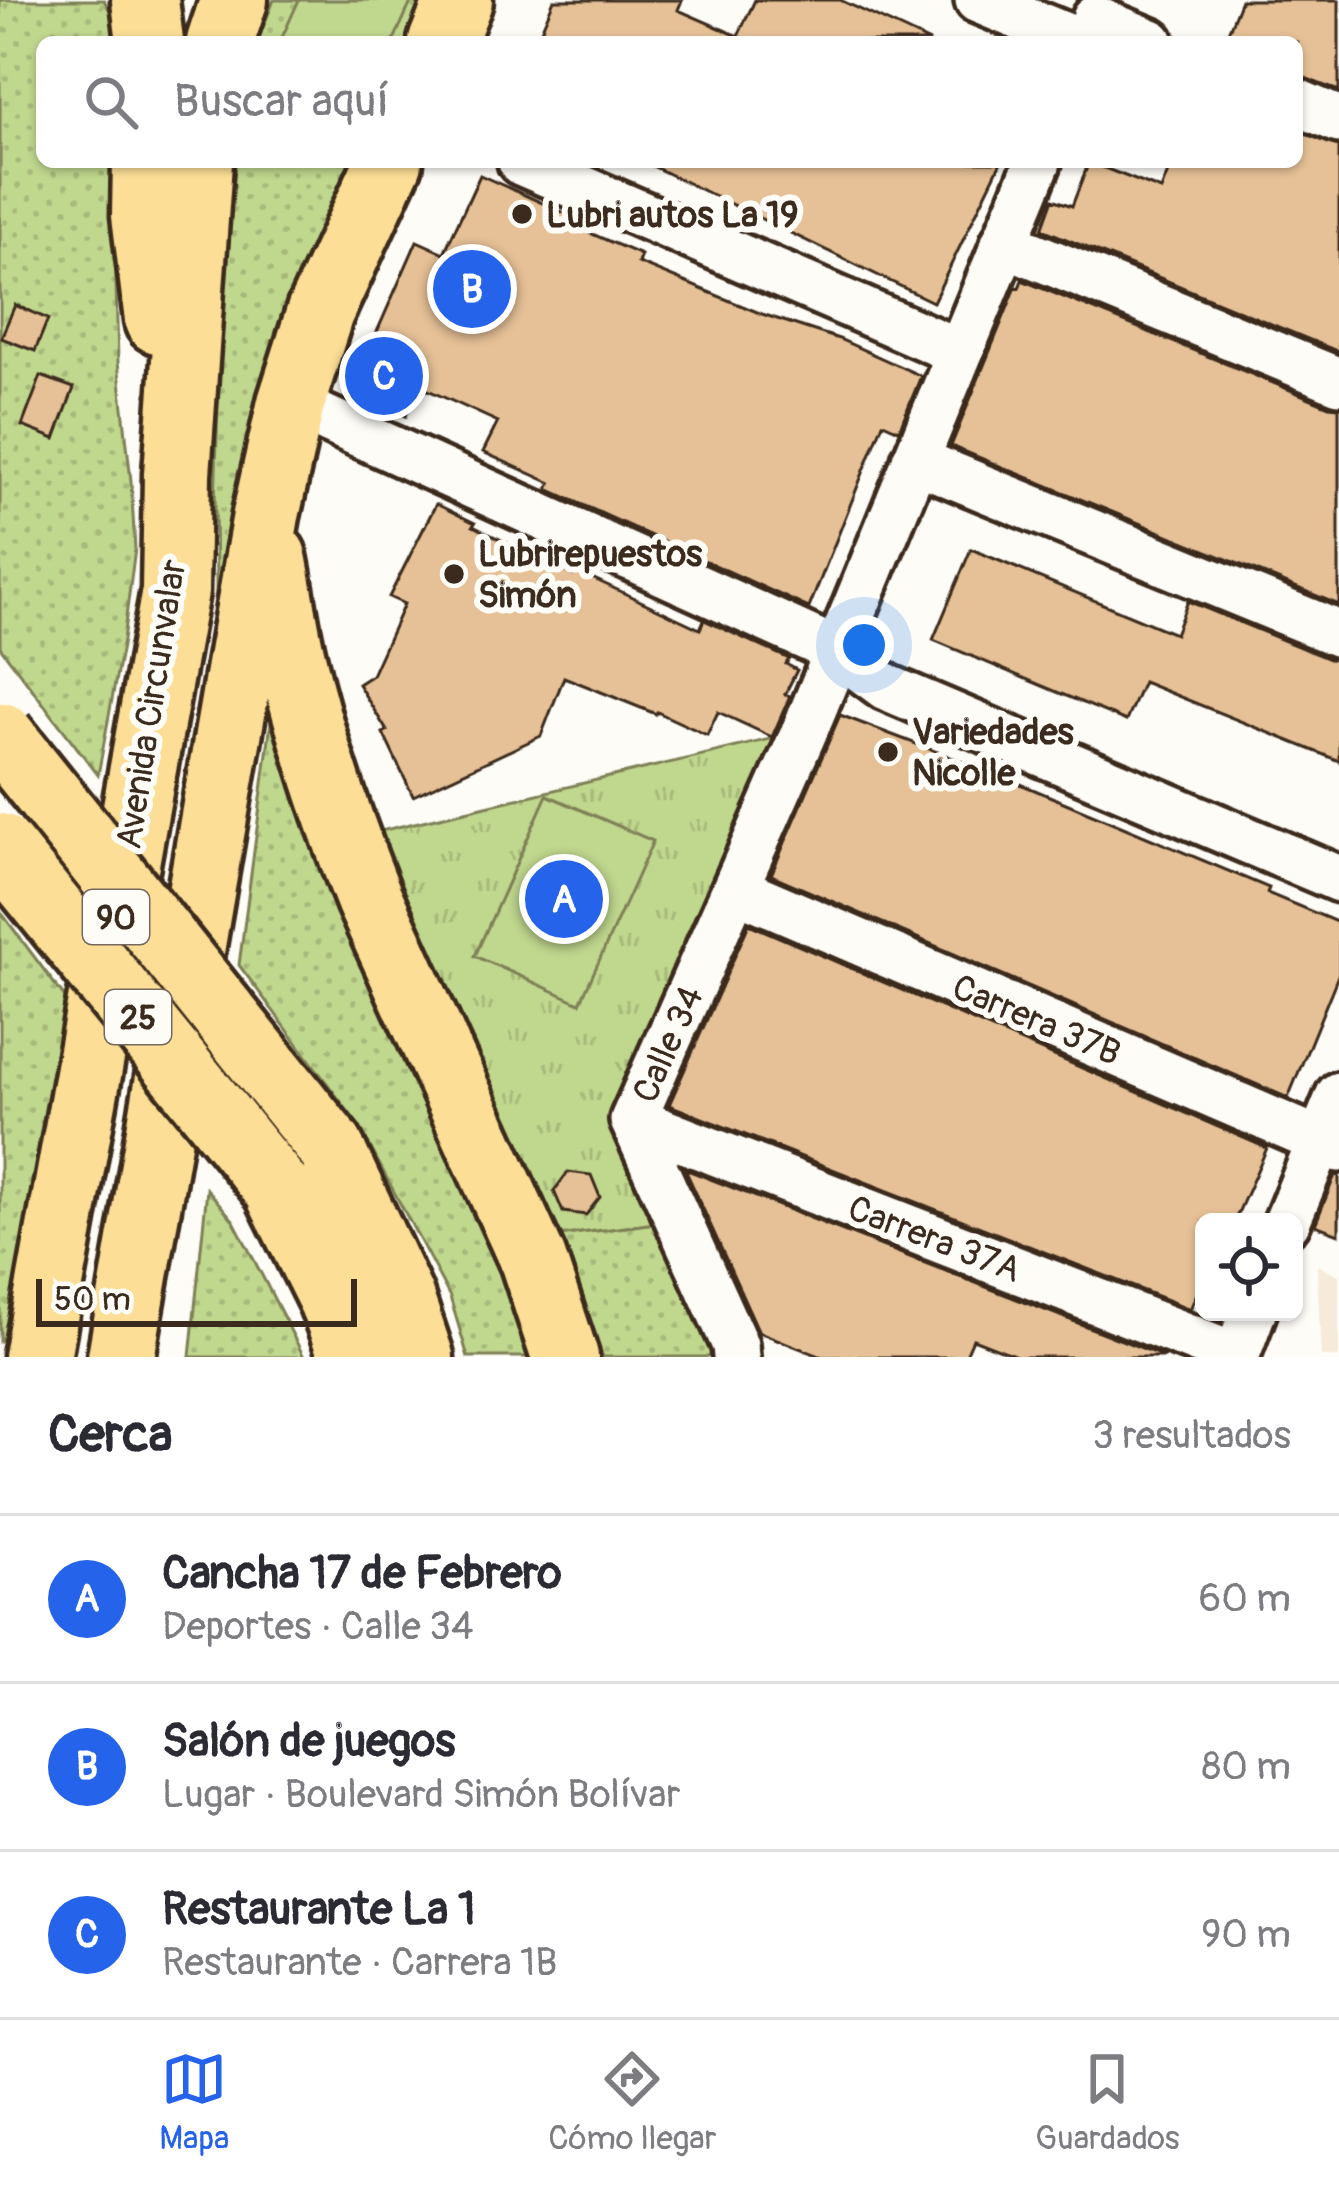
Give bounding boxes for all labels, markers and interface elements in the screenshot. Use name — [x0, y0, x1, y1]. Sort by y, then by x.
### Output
search box — [36, 36, 1303, 168]
icon: search — [78, 69, 144, 135]
text: Buscar aquí — [174, 74, 389, 130]
place label: Lubri autos La 19 — [546, 193, 799, 238]
marker: Lubri autos La 19 — [509, 201, 535, 227]
pin: B — [433, 244, 511, 334]
pin: C — [345, 331, 423, 421]
place label: Lubrirepuestos Simón — [478, 532, 703, 618]
street label: Avenida Circunvalar — [106, 556, 197, 852]
marker: Lubrirepuestos Simón — [441, 561, 467, 587]
your location — [834, 615, 894, 675]
place label: Variedades Nicolle — [912, 710, 1074, 796]
marker: Variedades Nicolle — [875, 739, 901, 765]
pin: A — [525, 854, 603, 944]
road number: 90 — [83, 890, 149, 944]
street label: Carrera 37B — [945, 965, 1127, 1076]
street label: Calle 34 — [623, 979, 714, 1110]
road number: 25 — [105, 990, 171, 1044]
street label: Carrera 37A — [842, 1186, 1027, 1293]
map controls — [1195, 1213, 1303, 1321]
button: locate — [1195, 1213, 1303, 1321]
scale bar — [36, 1273, 357, 1326]
text: 50 m — [54, 1279, 131, 1320]
text: Cerca — [48, 1403, 172, 1467]
text: 3 resultados — [1092, 1411, 1291, 1460]
text: Cancha 17 de Febrero — [162, 1546, 562, 1602]
text: A — [74, 1574, 100, 1623]
text: 60 m — [1199, 1574, 1291, 1623]
text: Deportes · Calle 34 — [162, 1602, 474, 1651]
text: Salón de juegos — [162, 1714, 455, 1770]
text: B — [76, 1742, 98, 1791]
text: 80 m — [1202, 1742, 1291, 1791]
text: Lugar · Boulevard Simón Bolívar — [162, 1770, 680, 1819]
text: Restaurante La 1 — [162, 1882, 476, 1938]
text: C — [75, 1910, 99, 1959]
text: 90 m — [1201, 1910, 1291, 1959]
text: Restaurante · Carrera 1B — [162, 1938, 557, 1987]
tab: Mapa — [159, 2046, 229, 2159]
tab: Cómo llegar — [548, 2046, 716, 2159]
tab: Guardados — [1035, 2046, 1180, 2159]

